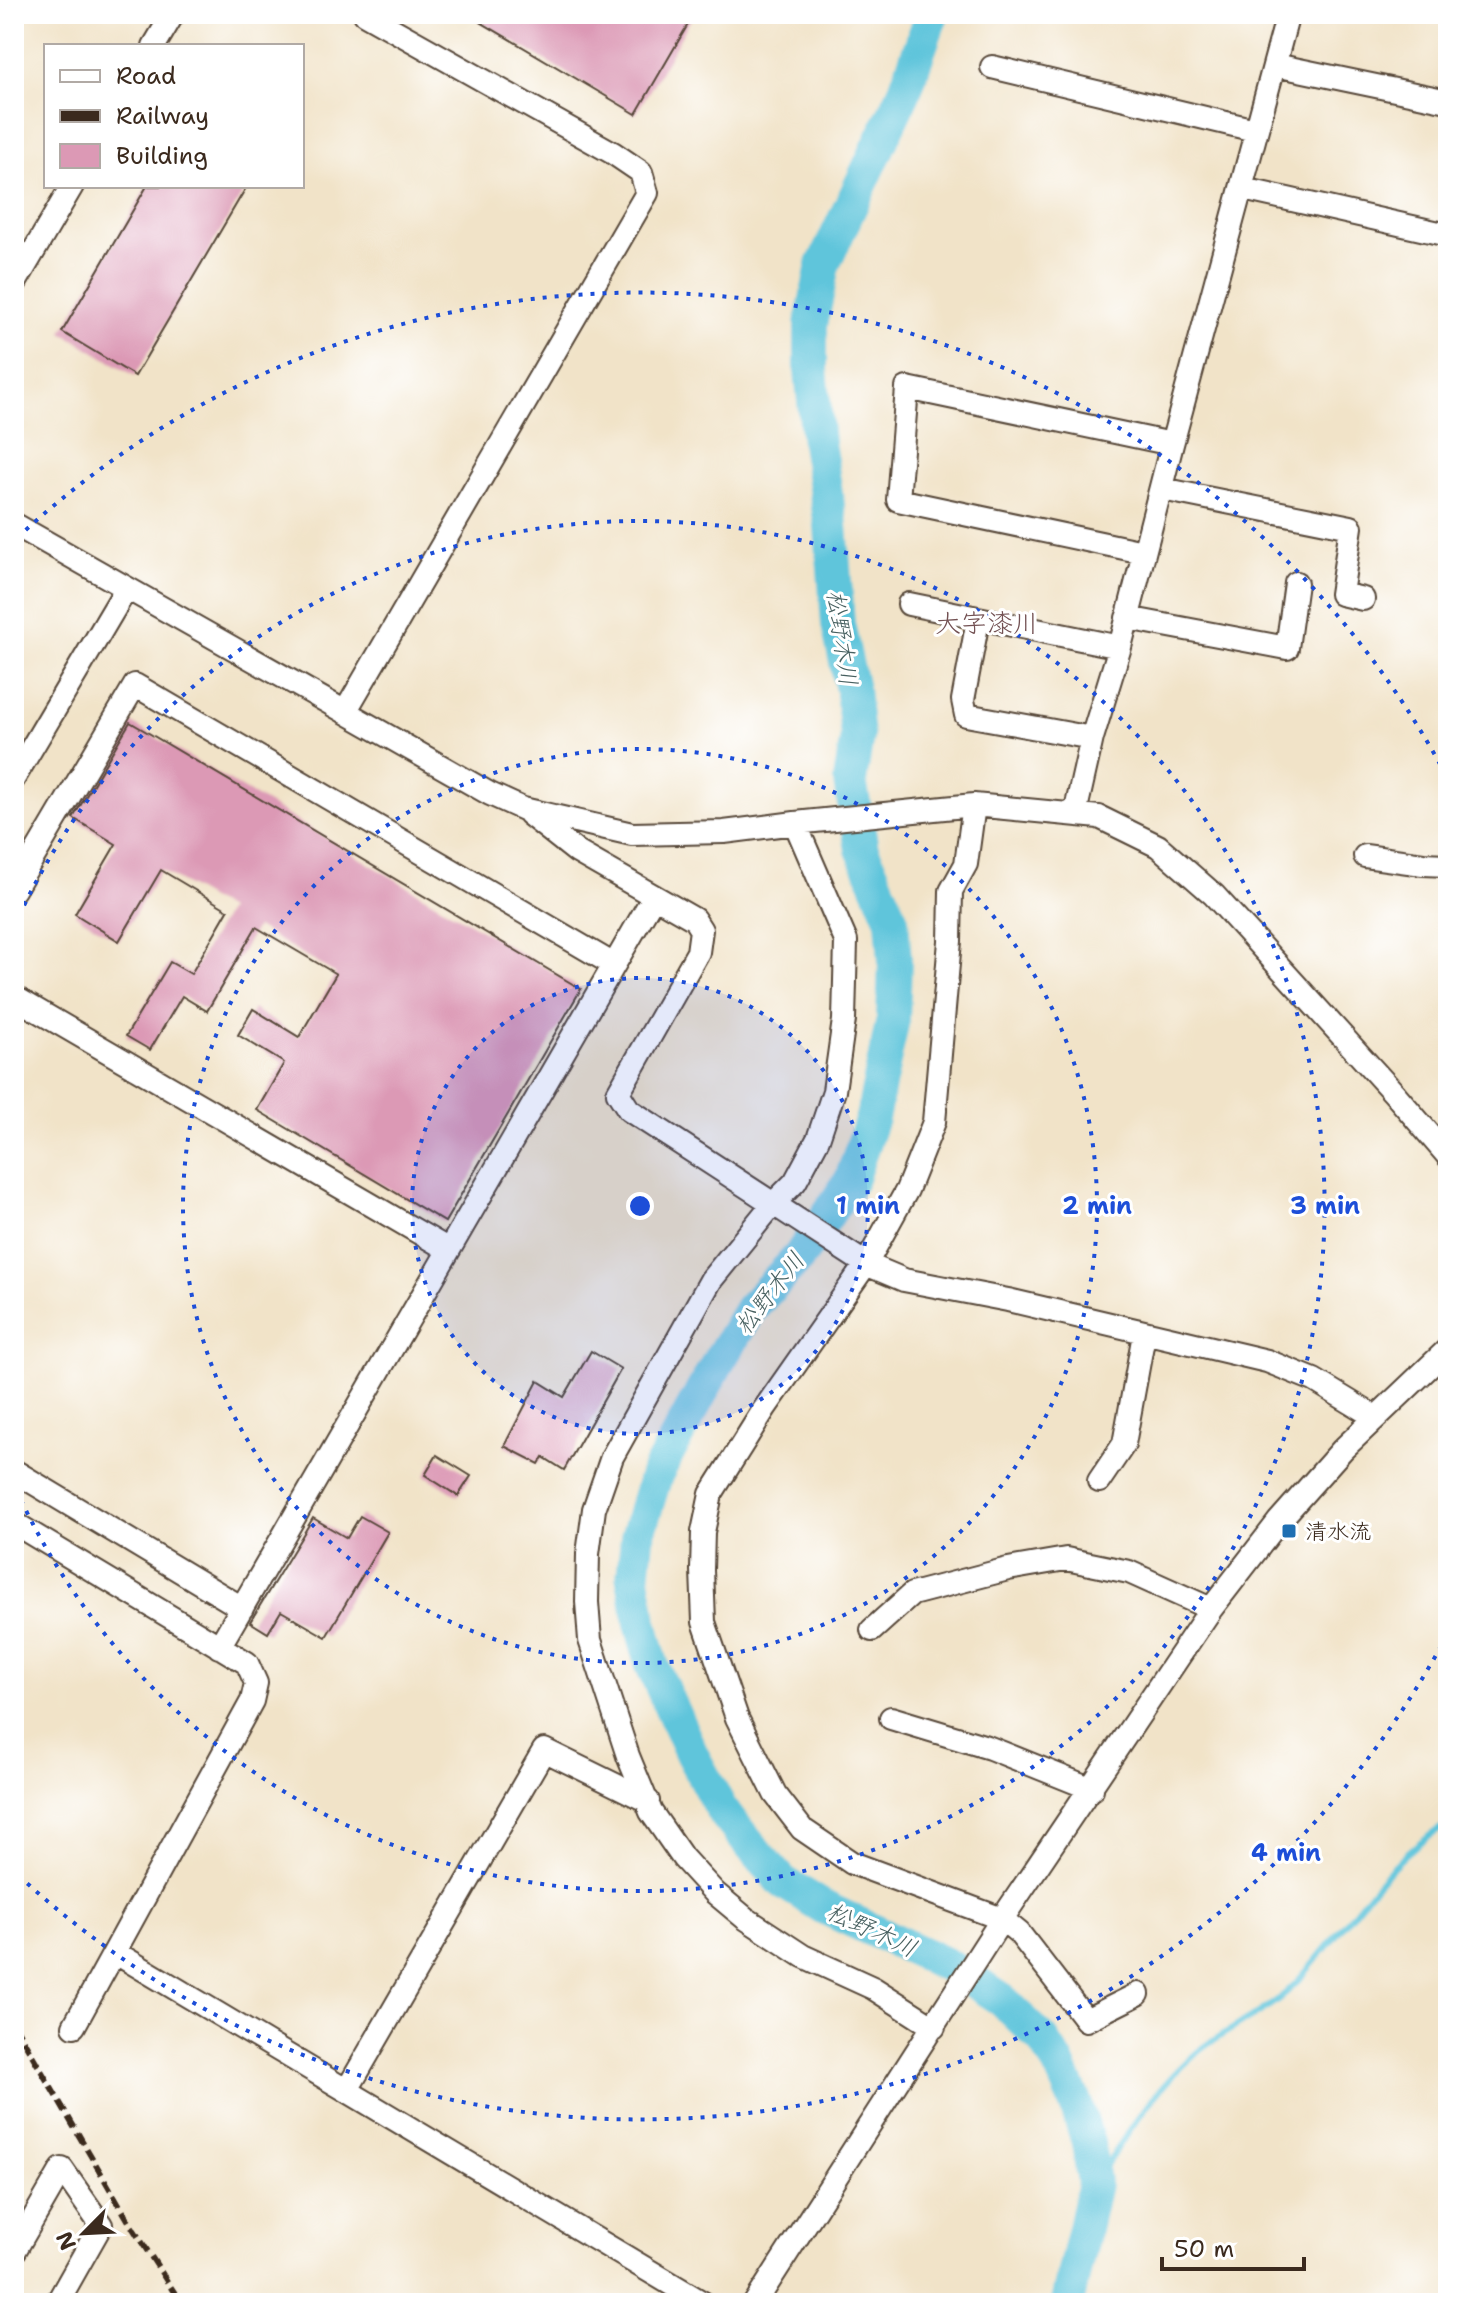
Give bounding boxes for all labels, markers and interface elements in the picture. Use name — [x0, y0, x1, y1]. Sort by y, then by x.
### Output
legend — [44, 44, 304, 188]
text: Road — [116, 60, 176, 92]
text: Railway — [116, 100, 209, 132]
text: Building — [116, 140, 208, 172]
water label: 松野木川 — [819, 588, 865, 688]
district label: 大字漆川 — [935, 605, 1039, 640]
text: 1 min — [836, 1190, 900, 1222]
text: 2 min — [1062, 1190, 1132, 1222]
text: 3 min — [1290, 1190, 1360, 1222]
centre of rings — [626, 1192, 654, 1220]
water label: 松野木川 — [728, 1245, 812, 1341]
place label: 清水流 — [1305, 1517, 1371, 1546]
marker: 清水流 — [1280, 1522, 1298, 1540]
text: 4 min — [1251, 1837, 1321, 1869]
water label: 松野木川 — [822, 1895, 922, 1965]
north arrow — [44, 2193, 124, 2273]
scale bar — [1162, 2221, 1304, 2271]
text: N — [49, 2227, 83, 2255]
text: 50 m — [1174, 2233, 1234, 2265]

